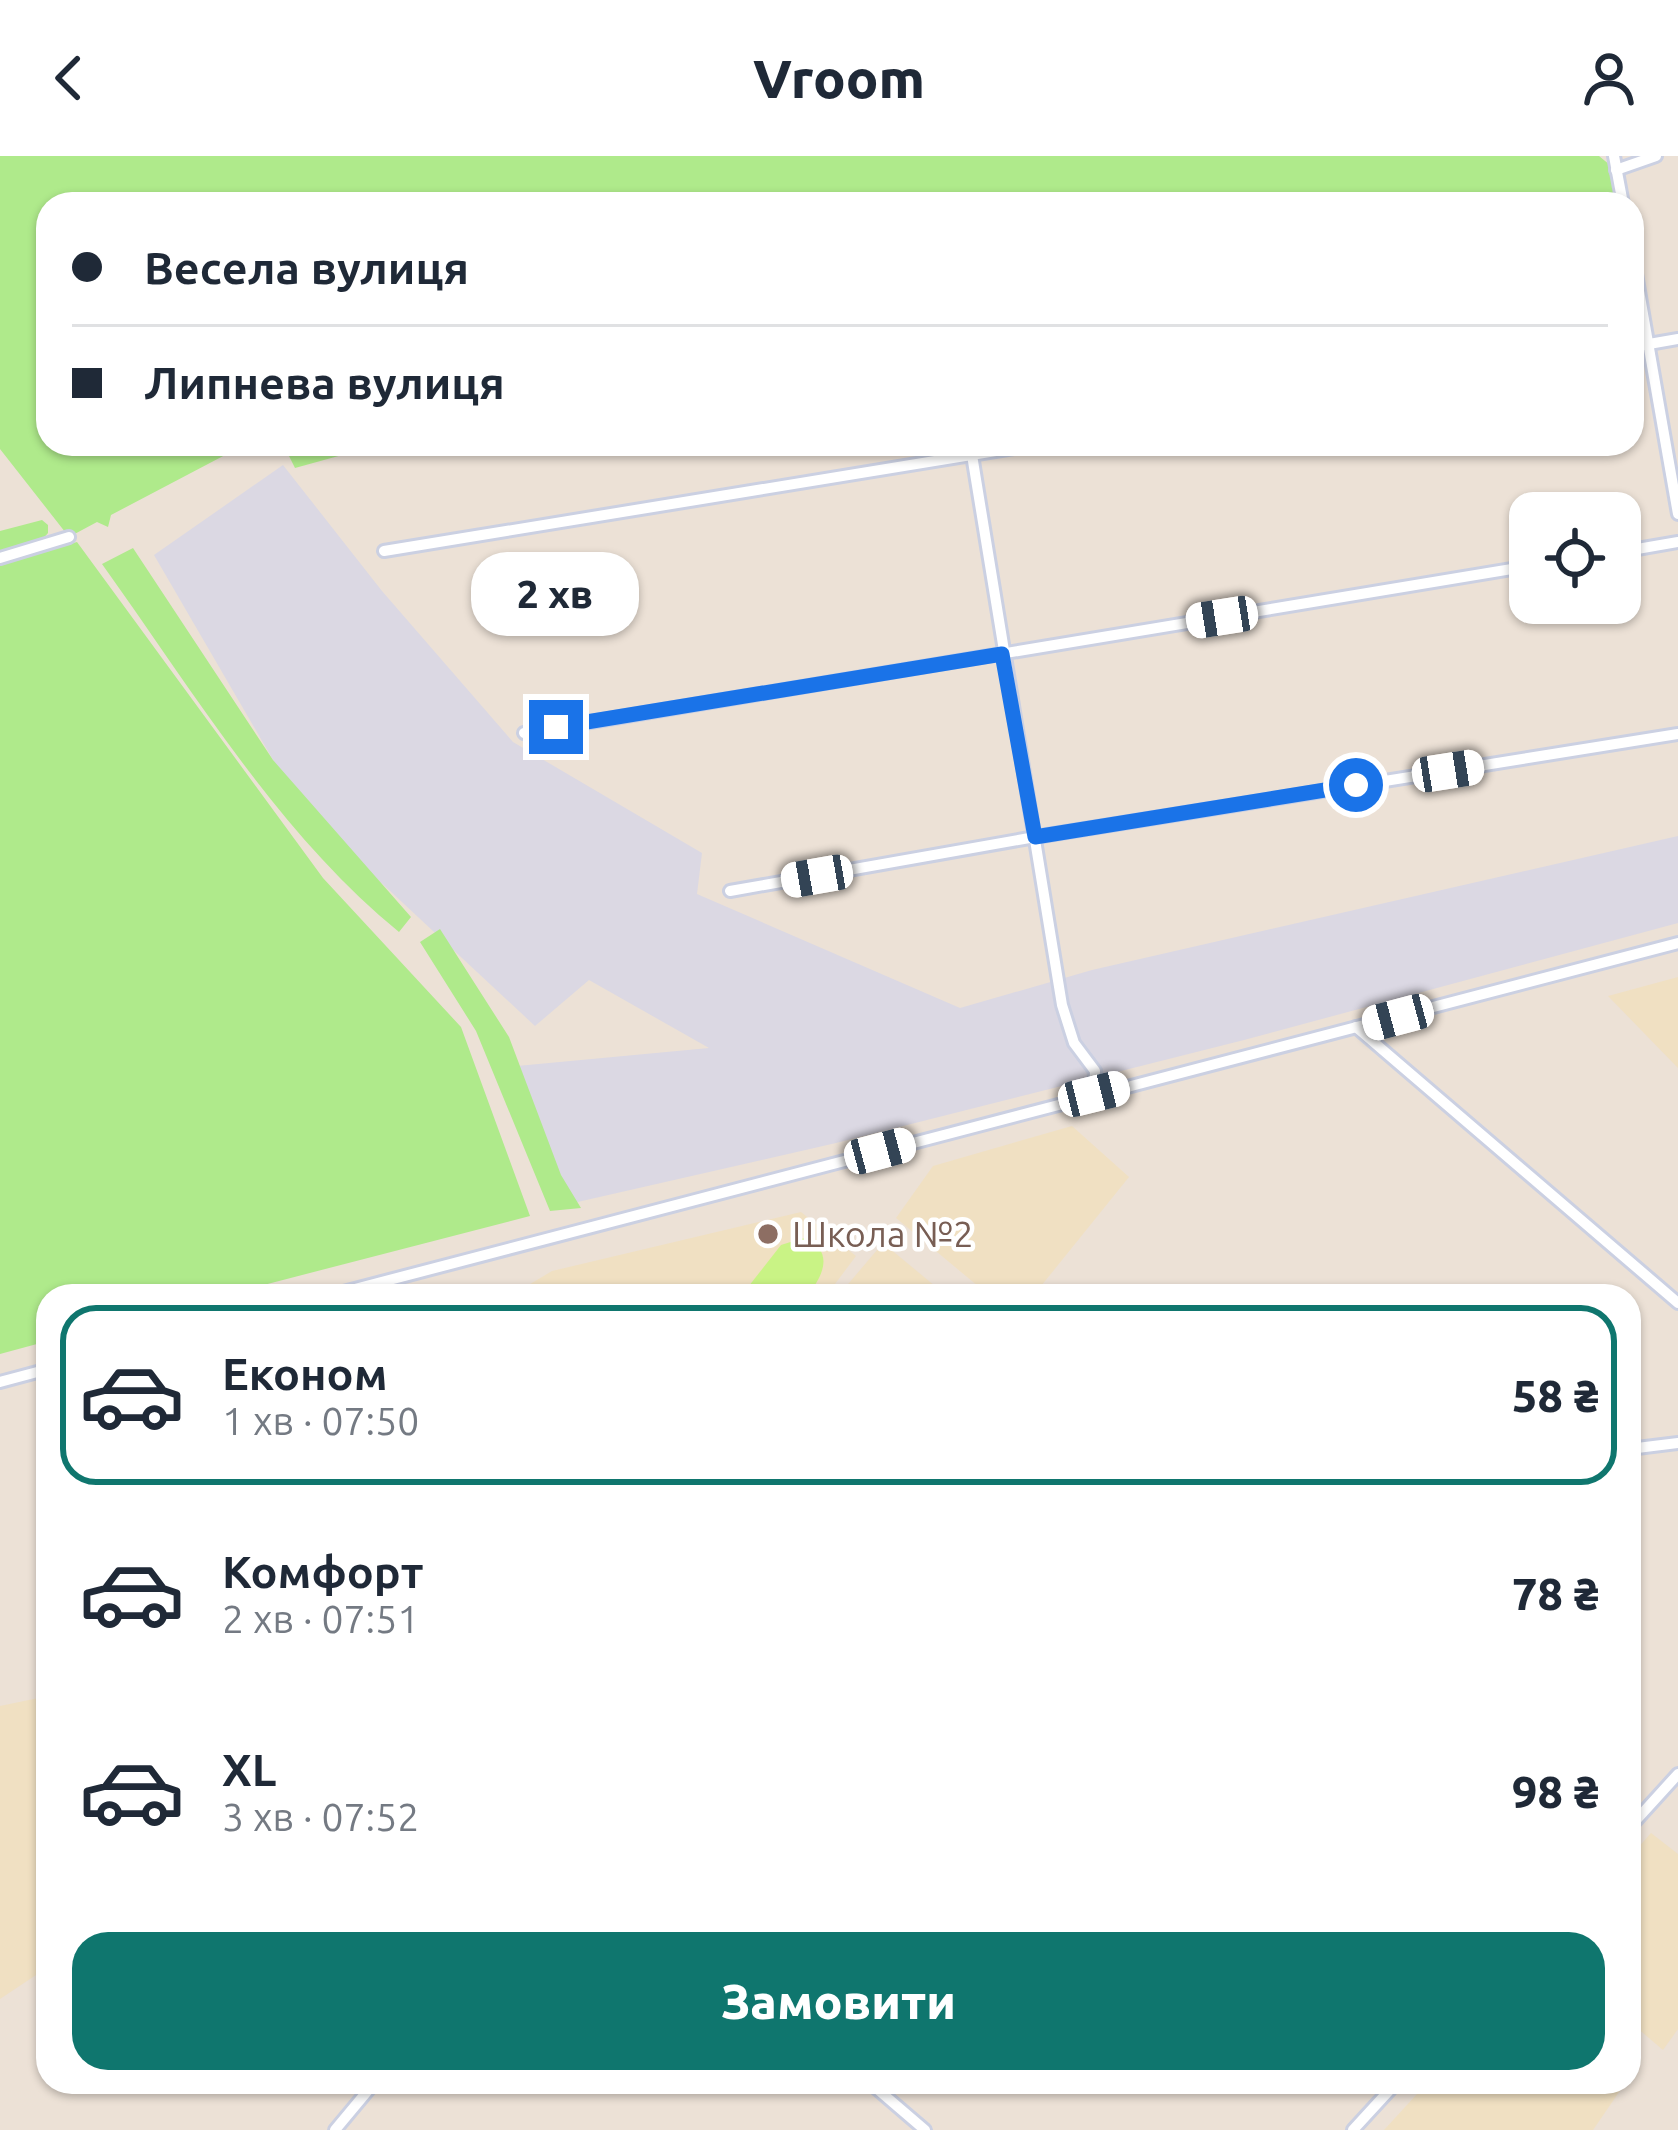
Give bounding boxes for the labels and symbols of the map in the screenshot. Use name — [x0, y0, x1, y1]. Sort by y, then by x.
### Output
callout: 2 хв — [472, 553, 640, 637]
car — [1184, 594, 1260, 640]
route end — [529, 700, 583, 754]
car — [1410, 748, 1486, 794]
route start — [1329, 758, 1383, 812]
car — [778, 852, 856, 900]
car — [1359, 990, 1437, 1044]
car — [1055, 1068, 1133, 1120]
car — [841, 1124, 919, 1178]
place label: Школа №2 — [792, 1213, 974, 1254]
marker: Школа №2 — [755, 1221, 781, 1247]

